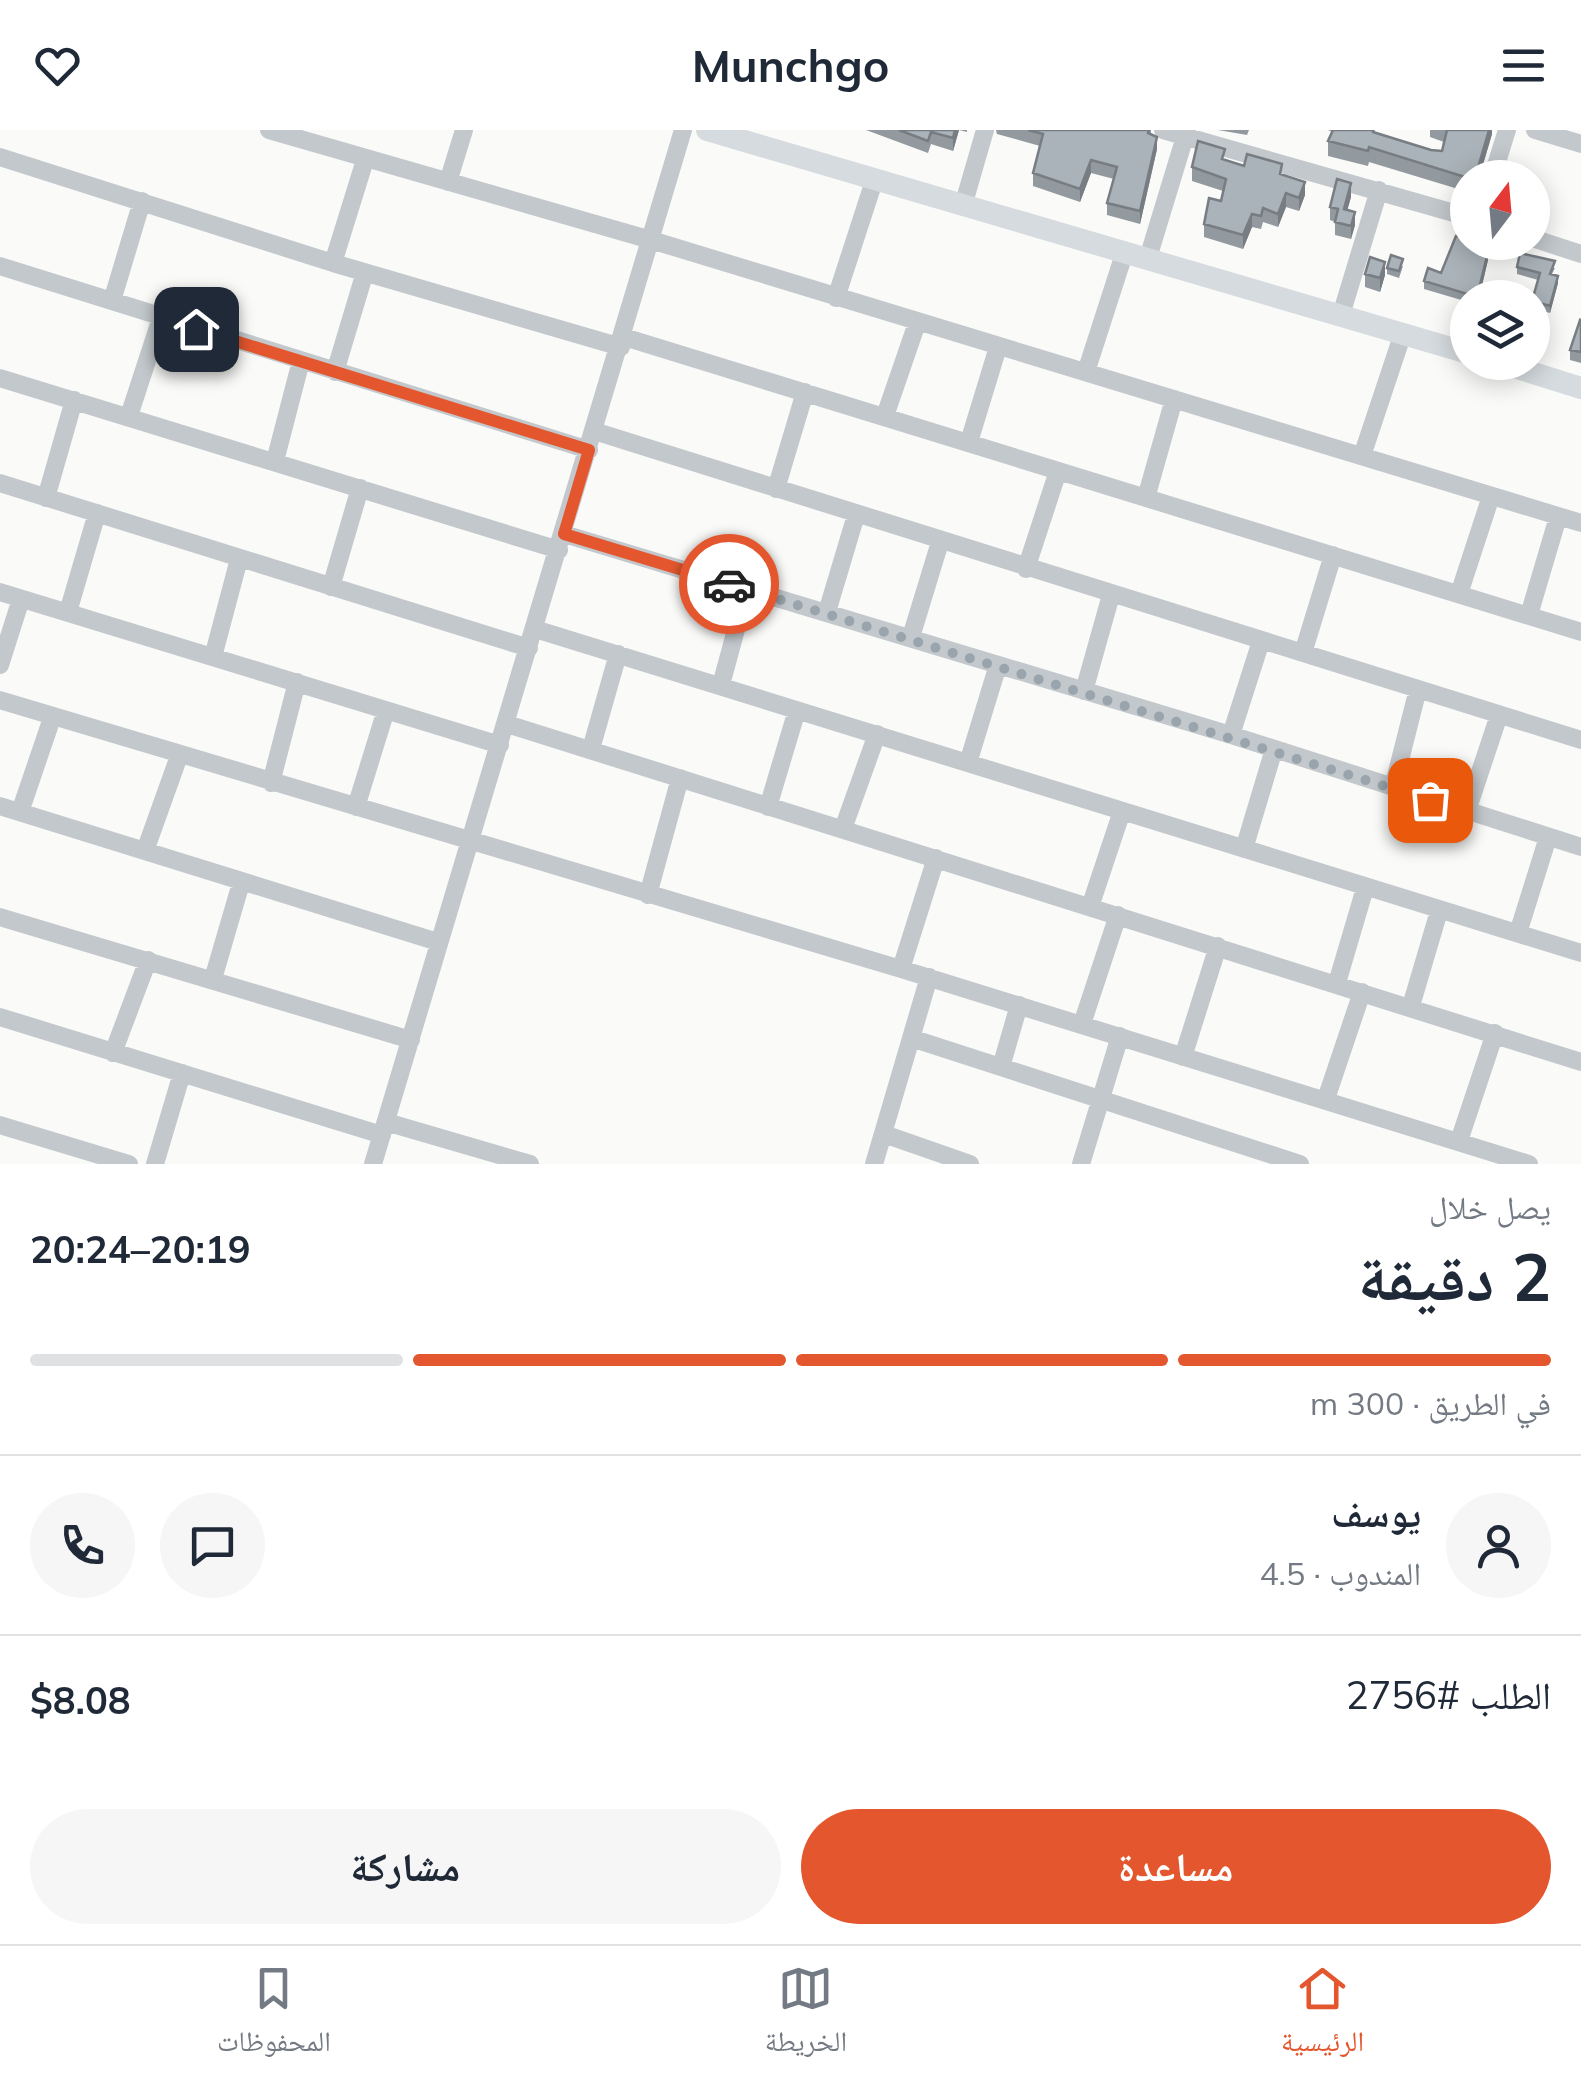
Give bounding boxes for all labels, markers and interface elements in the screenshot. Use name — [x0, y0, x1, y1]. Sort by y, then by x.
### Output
text: Munchgo — [692, 37, 889, 93]
icon: heart — [30, 38, 85, 93]
icon: menu — [1496, 38, 1551, 93]
north arrow — [1450, 160, 1550, 260]
map controls — [1450, 160, 1550, 380]
button: layers — [1450, 280, 1550, 380]
pin — [154, 287, 239, 372]
icon: home — [169, 302, 224, 357]
courier — [679, 534, 779, 634]
icon: car — [702, 557, 757, 612]
pin — [1388, 758, 1473, 843]
icon: bag — [1403, 773, 1458, 828]
text: يصل خلال — [1429, 1187, 1551, 1227]
text: 20:19–20:24 — [30, 1225, 250, 1273]
text: 2 دقيقة — [1358, 1236, 1551, 1317]
text: في الطريق · 300 m — [1310, 1383, 1551, 1423]
text: يوسف — [1331, 1489, 1421, 1537]
button: phone — [30, 1493, 135, 1598]
button: chat — [160, 1493, 265, 1598]
button: person — [1446, 1493, 1551, 1598]
text: المندوب · 4.5 — [1259, 1553, 1421, 1593]
text: الطلب #2756 — [1346, 1671, 1551, 1719]
text: $8.08 — [30, 1676, 131, 1724]
button: مشاركة — [30, 1809, 781, 1924]
button: مساعدة — [801, 1809, 1551, 1924]
tab: المحفوظات — [217, 1961, 331, 2069]
tab: الخريطة — [765, 1961, 847, 2069]
tab: الرئيسية — [1281, 1961, 1364, 2069]

